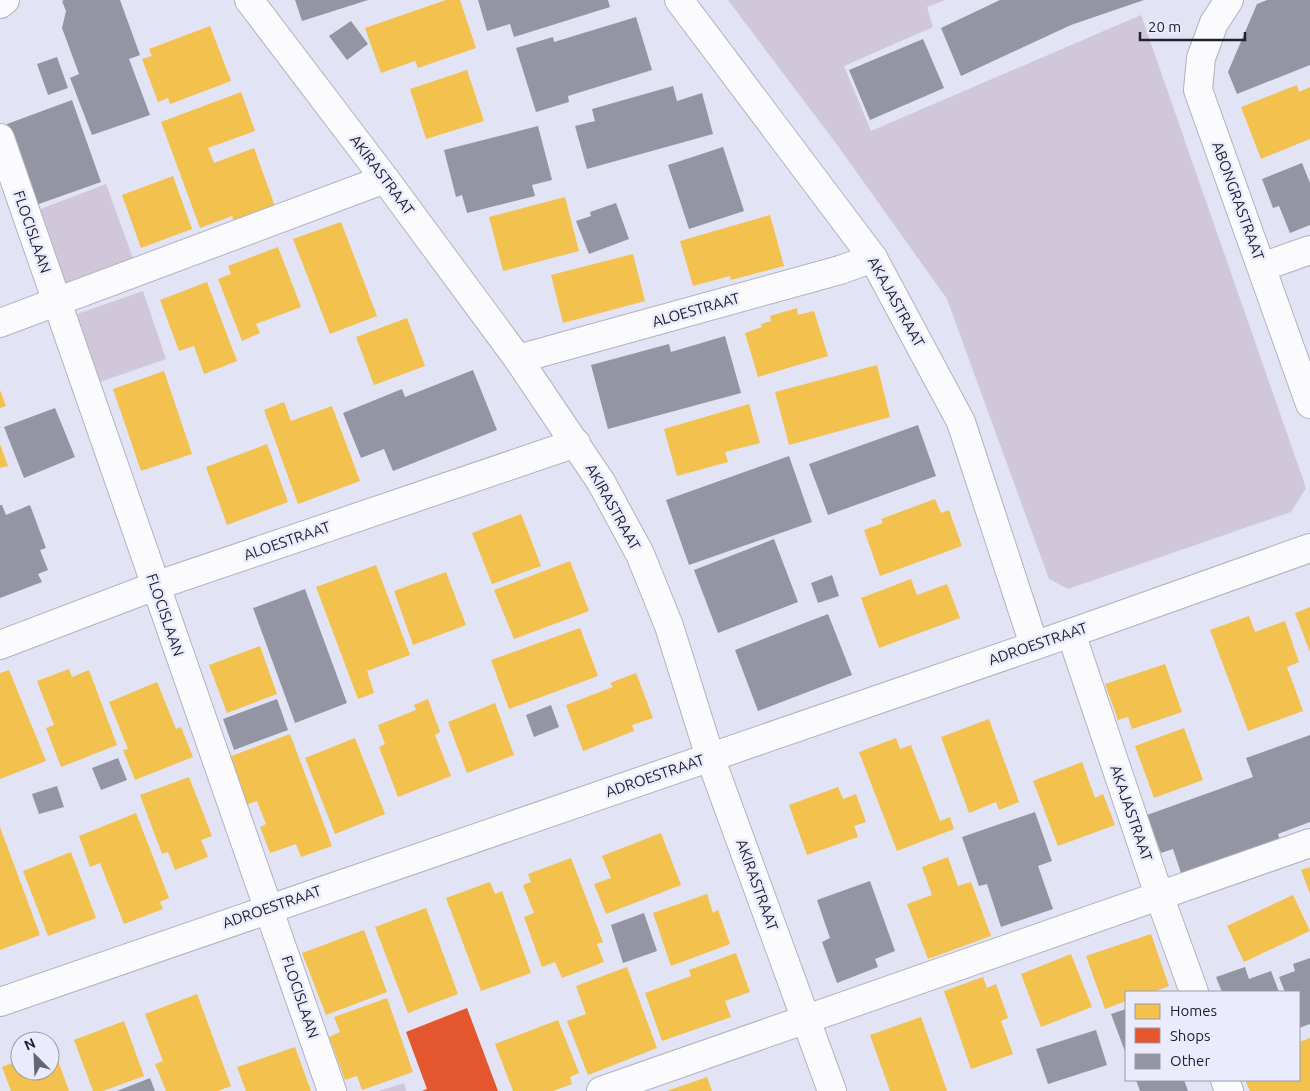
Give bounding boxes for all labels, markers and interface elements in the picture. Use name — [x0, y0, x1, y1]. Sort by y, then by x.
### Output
scale bar — [1140, 10, 1245, 42]
text: 20 m — [1148, 18, 1181, 35]
street label: AKIRASTRAAT — [347, 131, 418, 219]
street label: ABONGRASTRAAT — [1209, 139, 1268, 263]
street label: FLOCISLAAN — [10, 188, 55, 275]
street label: AKAJASTRAAT — [865, 254, 929, 350]
street label: ALOESTRAAT — [650, 289, 742, 330]
street label: AKIRASTRAAT — [583, 461, 644, 553]
street label: ALOESTRAAT — [241, 518, 333, 563]
street label: FLOCISLAAN — [143, 571, 188, 658]
street label: ADROESTRAAT — [986, 618, 1090, 668]
street label: ADROESTRAAT — [603, 750, 707, 800]
street label: AKAJASTRAAT — [1107, 763, 1156, 864]
street label: AKIRASTRAAT — [733, 837, 782, 933]
street label: ADROESTRAAT — [220, 881, 324, 931]
street label: FLOCISLAAN — [278, 953, 323, 1040]
legend — [1125, 991, 1300, 1081]
text: Homes — [1170, 1002, 1217, 1019]
text: Shops — [1170, 1027, 1211, 1044]
north arrow — [10, 1031, 60, 1081]
text: N — [22, 1035, 38, 1054]
text: Other — [1170, 1052, 1210, 1069]

